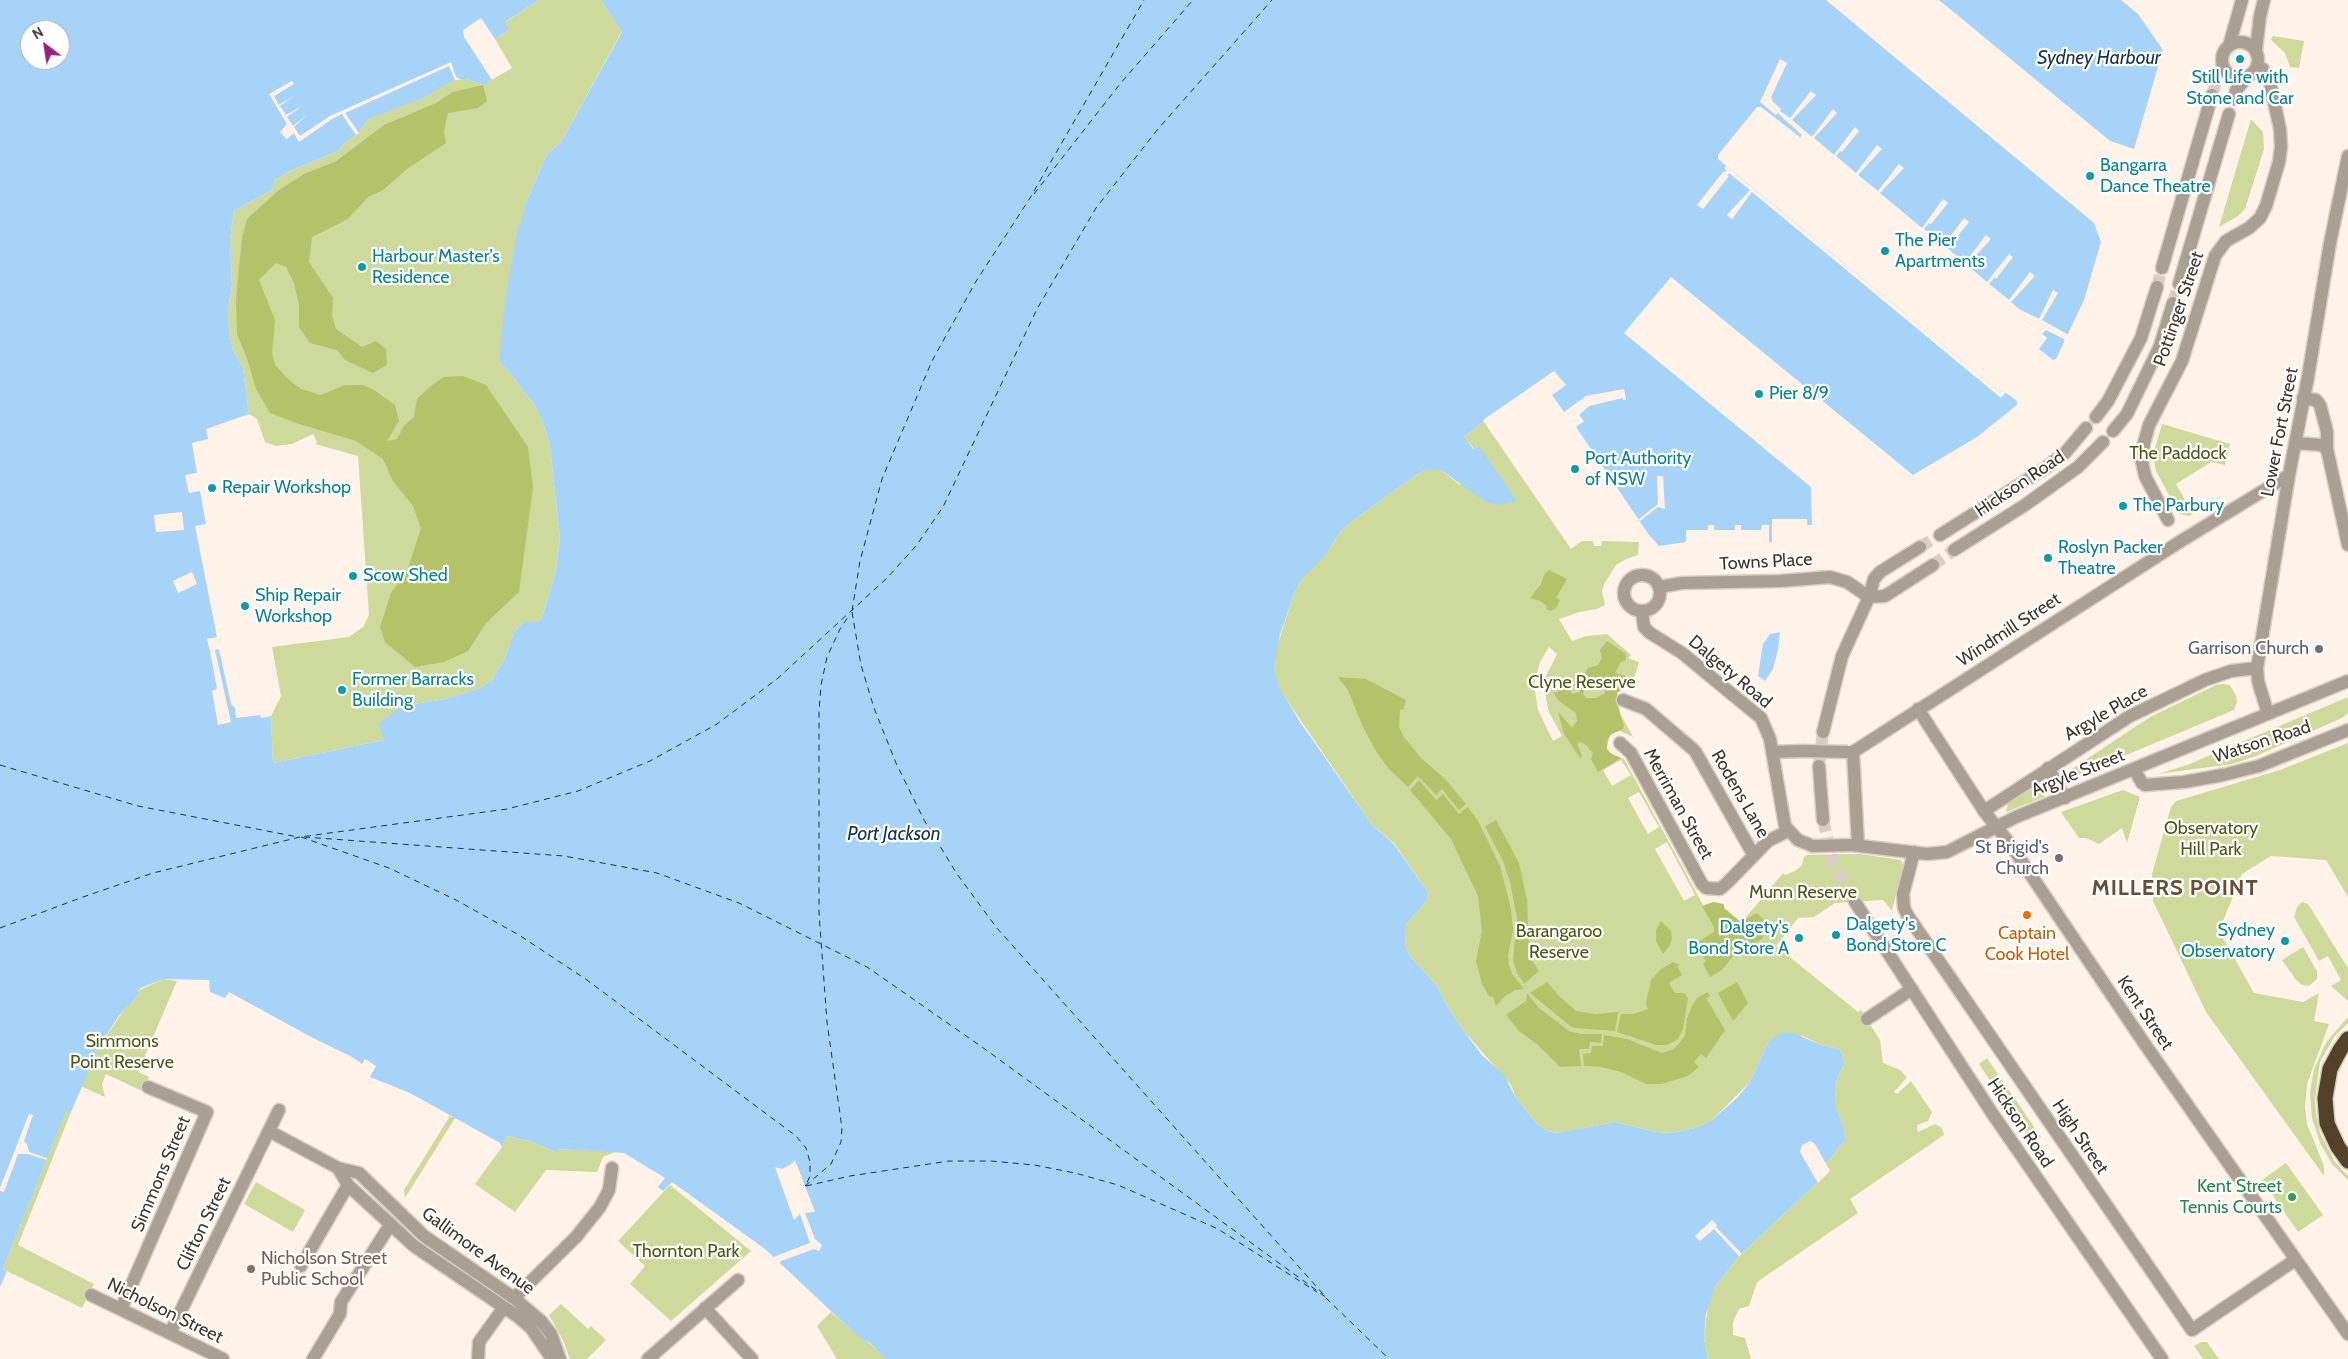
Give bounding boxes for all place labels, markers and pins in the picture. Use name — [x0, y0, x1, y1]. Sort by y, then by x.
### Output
marker: Still Life with Stone and Car — [2234, 53, 2246, 65]
place label: Still Life with Stone and Car — [2186, 67, 2294, 110]
place label: Bangarra Dance Theatre — [2100, 155, 2211, 198]
marker: Bangarra Dance Theatre — [2084, 170, 2096, 182]
place label: The Pier Apartments — [1895, 230, 1985, 272]
marker: The Pier Apartments — [1879, 245, 1891, 257]
place label: Harbour Master's Residence — [372, 246, 500, 288]
marker: Harbour Master's Residence — [356, 261, 368, 273]
place label: Pier 8/9 — [1769, 383, 1829, 405]
marker: Pier 8/9 — [1753, 388, 1765, 400]
place label: Port Authority of NSW — [1585, 448, 1691, 490]
marker: Port Authority of NSW — [1569, 463, 1581, 475]
place label: Repair Workshop — [222, 477, 351, 499]
marker: Repair Workshop — [206, 482, 218, 494]
place label: The Parbury — [2133, 495, 2224, 517]
marker: The Parbury — [2117, 500, 2129, 512]
place label: Roslyn Packer Theatre — [2058, 537, 2163, 580]
marker: Roslyn Packer Theatre — [2042, 552, 2054, 564]
place label: Scow Shed — [363, 565, 448, 587]
marker: Scow Shed — [347, 570, 359, 582]
place label: Ship Repair Workshop — [255, 585, 341, 628]
marker: Ship Repair Workshop — [239, 600, 251, 612]
place label: Garrison Church — [2188, 638, 2309, 660]
marker: Garrison Church — [2313, 643, 2325, 655]
place label: Former Barracks Building — [352, 669, 474, 712]
marker: Former Barracks Building — [336, 684, 348, 696]
place label: St Brigid's Church — [1975, 837, 2049, 880]
marker: St Brigid's Church — [2053, 852, 2065, 864]
marker: Captain Cook Hotel — [2021, 909, 2033, 921]
place label: Dalgety's Bond Store C — [1846, 914, 1947, 956]
place label: Dalgety's Bond Store A — [1688, 917, 1789, 960]
place label: Sydney Observatory — [2181, 920, 2275, 962]
place label: Captain Cook Hotel — [1985, 923, 2069, 966]
marker: Dalgety's Bond Store C — [1830, 929, 1842, 941]
marker: Dalgety's Bond Store A — [1793, 932, 1805, 944]
marker: Sydney Observatory — [2279, 935, 2291, 947]
place label: Kent Street Tennis Courts — [2180, 1176, 2282, 1218]
marker: Kent Street Tennis Courts — [2286, 1191, 2298, 1203]
place label: Nicholson Street Public School — [261, 1248, 387, 1290]
marker: Nicholson Street Public School — [245, 1263, 257, 1275]

